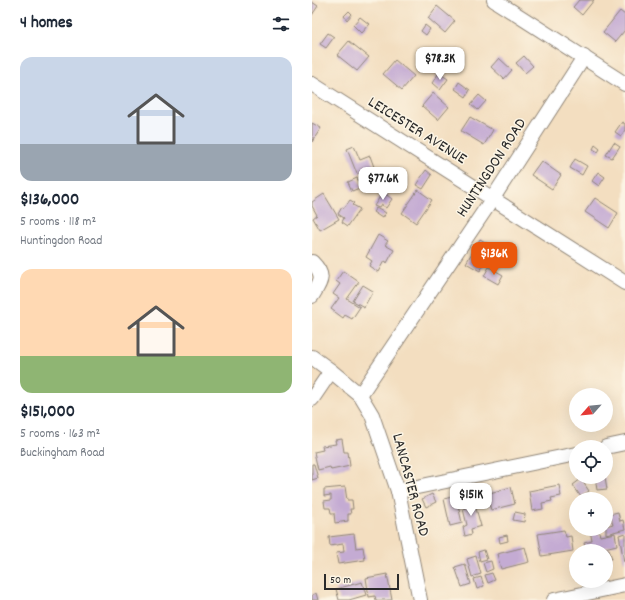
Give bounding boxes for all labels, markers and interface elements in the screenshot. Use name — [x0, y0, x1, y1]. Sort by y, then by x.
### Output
text: 4 homes — [20, 12, 73, 36]
icon: filters — [270, 13, 292, 35]
pin: $78.3K — [407, 47, 473, 81]
text: $78.3K — [425, 50, 455, 69]
icon: home — [120, 83, 192, 155]
street label: LEICESTER AVENUE — [363, 91, 471, 171]
street label: HUNTINGDON ROAD — [451, 114, 533, 222]
pin: $77.6K — [350, 167, 416, 201]
text: $77.6K — [367, 170, 399, 189]
text: $136,000 — [20, 189, 79, 213]
text: 5 rooms · 118 m² — [20, 213, 96, 232]
text: Huntingdon Road — [20, 232, 102, 251]
pin: $136K — [466, 242, 522, 276]
text: $136K — [480, 245, 508, 264]
icon: home — [120, 295, 192, 367]
north arrow — [569, 388, 613, 432]
map controls — [569, 388, 613, 588]
text: $151,000 — [20, 401, 75, 425]
text: 5 rooms · 163 m² — [20, 425, 100, 444]
street label: LANCASTER ROAD — [385, 431, 435, 539]
button: locate — [569, 440, 613, 484]
text: Buckingham Road — [20, 444, 105, 463]
pin: $151K — [443, 483, 499, 517]
text: $151K — [459, 486, 483, 505]
button: + — [569, 492, 613, 536]
button: − — [569, 544, 613, 588]
scale bar — [324, 572, 399, 591]
text: 50 m — [330, 573, 351, 589]

